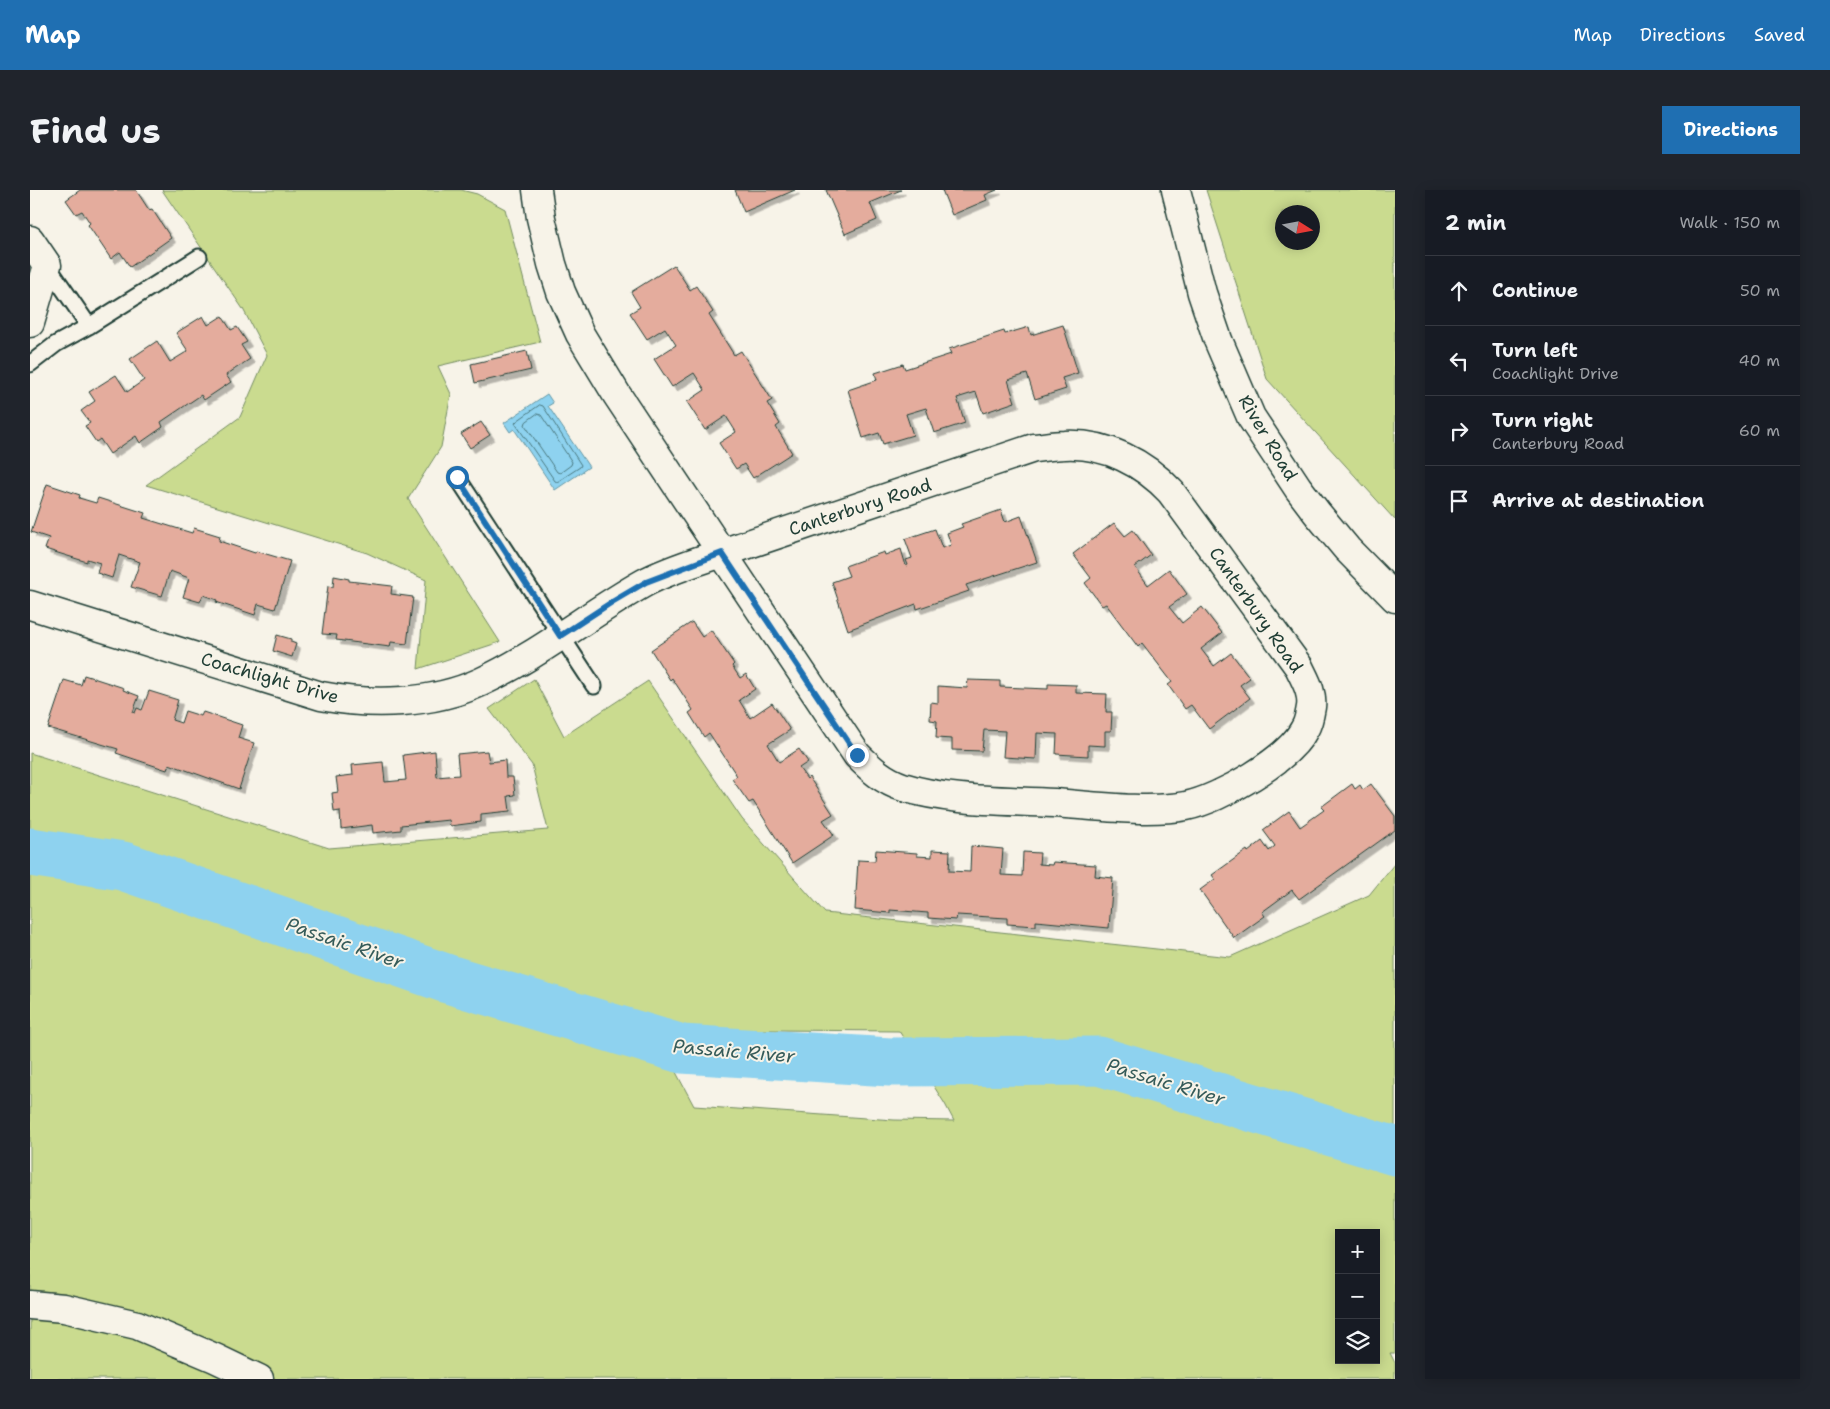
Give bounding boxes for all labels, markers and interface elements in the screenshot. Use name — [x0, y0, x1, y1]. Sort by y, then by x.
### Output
text: Map — [25, 19, 81, 51]
text: Map — [1574, 23, 1612, 47]
text: Directions — [1640, 23, 1726, 47]
text: Saved — [1754, 23, 1805, 47]
button: Directions — [1662, 106, 1800, 154]
text: Find us — [30, 107, 161, 154]
north arrow — [1275, 205, 1320, 250]
text: 2 min — [1445, 209, 1506, 237]
text: Walk · 150 m — [1679, 212, 1780, 233]
icon: ahead — [1445, 277, 1473, 305]
text: Continue — [1492, 278, 1578, 303]
text: 50 m — [1740, 280, 1780, 301]
text: Turn left — [1492, 338, 1578, 363]
icon: left — [1445, 347, 1473, 375]
text: 40 m — [1738, 350, 1780, 371]
text: Coachlight Drive — [1492, 363, 1619, 384]
street label: River Road — [1233, 391, 1303, 485]
text: Turn right — [1492, 408, 1593, 433]
icon: right — [1445, 417, 1473, 445]
text: 60 m — [1739, 420, 1780, 441]
text: Canterbury Road — [1492, 433, 1624, 454]
route start — [446, 466, 469, 489]
street label: Canterbury Road — [786, 473, 934, 541]
icon: arrive — [1445, 487, 1473, 515]
text: Arrive at destination — [1492, 488, 1704, 513]
street label: Canterbury Road — [1204, 542, 1308, 678]
street label: Coachlight Drive — [198, 647, 342, 709]
route end — [846, 744, 869, 767]
water label: Passaic River — [283, 911, 408, 975]
water label: Passaic River — [672, 1033, 797, 1069]
water label: Passaic River — [1104, 1052, 1229, 1112]
map controls — [1335, 1229, 1380, 1364]
button: + — [1335, 1229, 1380, 1274]
button: − — [1335, 1274, 1380, 1319]
button: layers — [1335, 1319, 1380, 1364]

